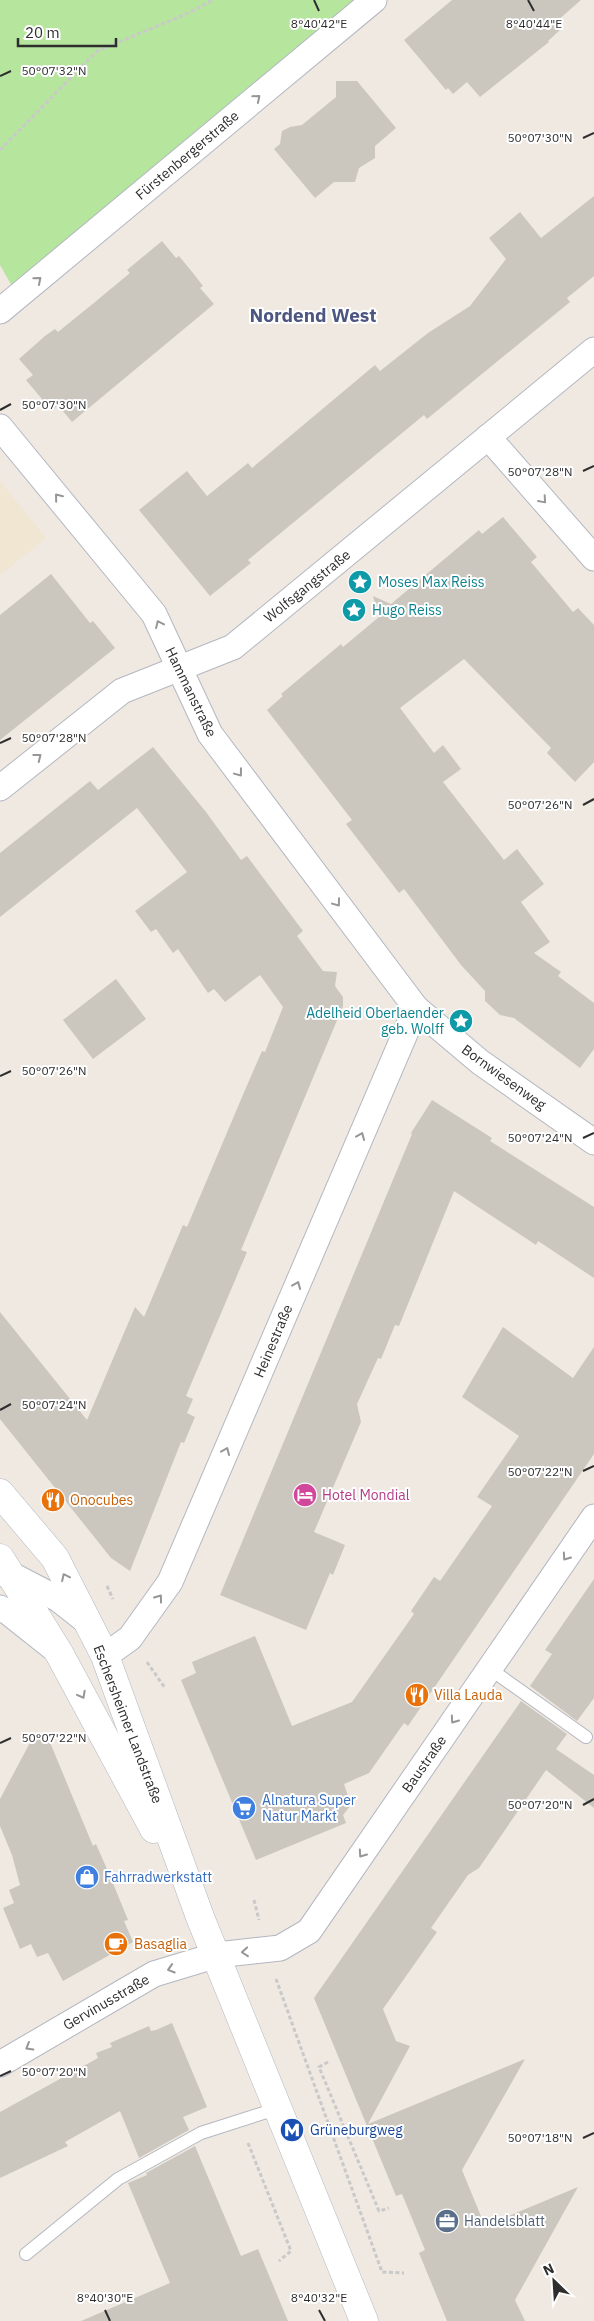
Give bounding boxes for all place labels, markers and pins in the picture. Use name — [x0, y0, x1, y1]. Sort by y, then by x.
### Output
place icon: Moses Max Reiss — [347, 569, 373, 595]
place label: Moses Max Reiss — [378, 573, 485, 591]
place icon: Hugo Reiss — [341, 597, 367, 623]
place label: Hugo Reiss — [372, 601, 442, 619]
place label: Adelheid Oberlaender geb. Wolff — [306, 1004, 444, 1038]
place icon: Adelheid Oberlaender geb. Wolff — [448, 1008, 474, 1034]
hotel icon: Hotel Mondial — [292, 1482, 318, 1508]
place label: Hotel Mondial — [322, 1486, 410, 1504]
restaurant icon: Onocubes — [40, 1487, 66, 1513]
place label: Onocubes — [70, 1491, 134, 1509]
restaurant icon: Villa Lauda — [404, 1682, 430, 1708]
place label: Villa Lauda — [434, 1686, 503, 1704]
place label: Alnatura Super Natur Markt — [262, 1791, 356, 1825]
supermarket icon: Alnatura Super Natur Markt — [231, 1795, 257, 1821]
shop icon: Fahrradwerkstatt — [74, 1864, 100, 1890]
place label: Fahrradwerkstatt — [104, 1868, 212, 1886]
cafe icon: Basaglia — [103, 1931, 129, 1957]
place label: Basaglia — [134, 1935, 188, 1953]
metro station icon: Grüneburgweg — [279, 2117, 305, 2143]
place label: Grüneburgweg — [310, 2121, 403, 2139]
office icon: Handelsblatt — [434, 2208, 460, 2234]
place label: Handelsblatt — [464, 2212, 545, 2230]

